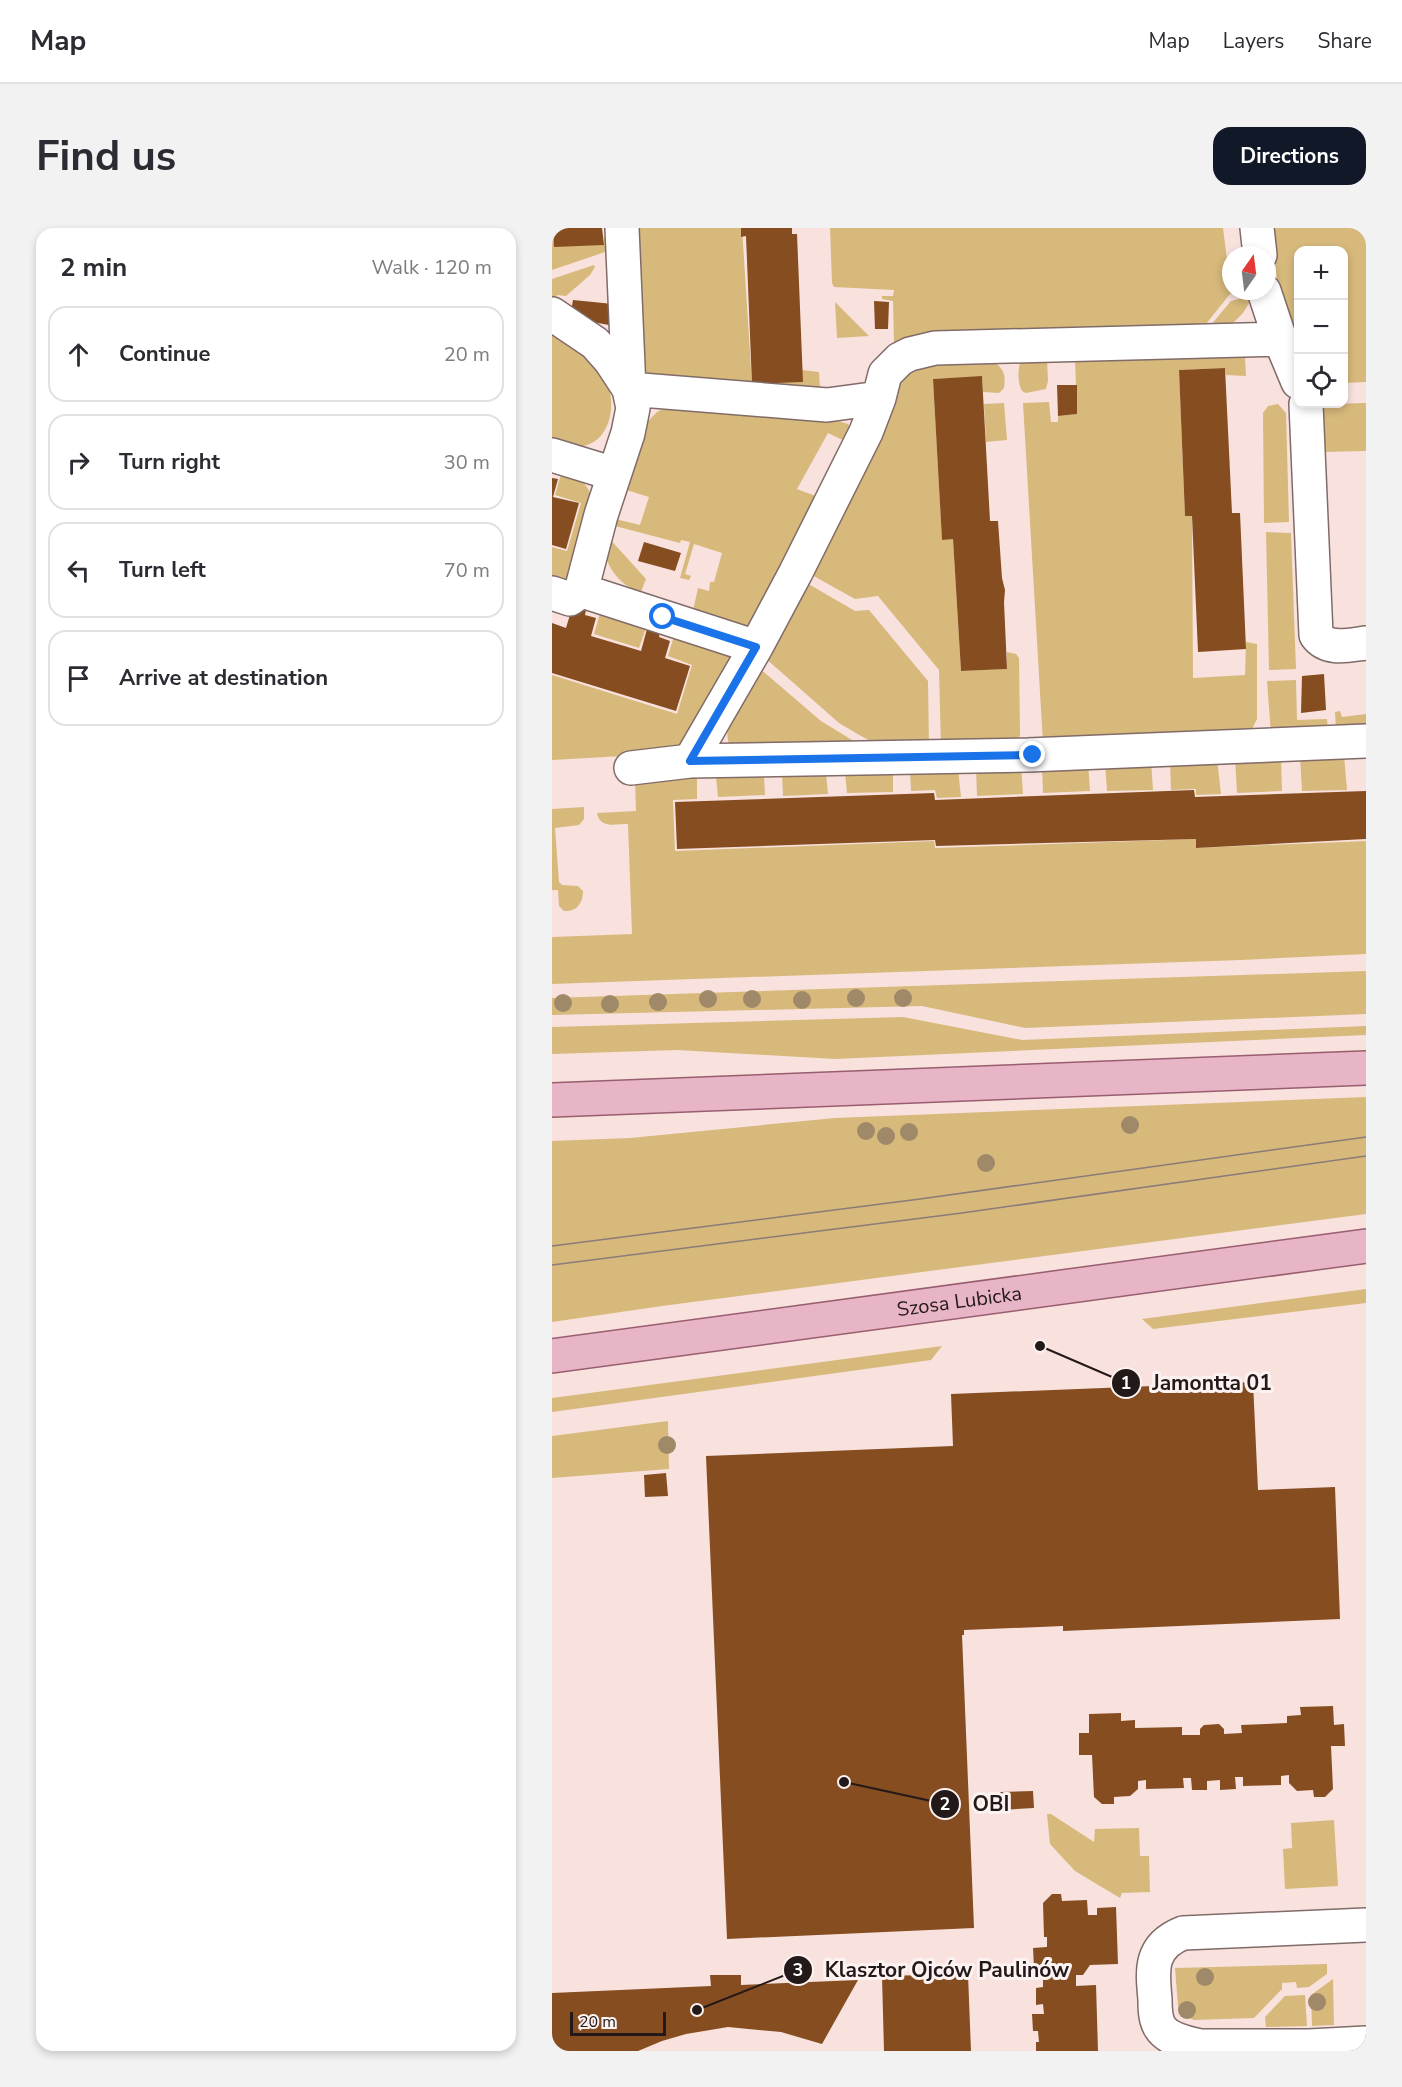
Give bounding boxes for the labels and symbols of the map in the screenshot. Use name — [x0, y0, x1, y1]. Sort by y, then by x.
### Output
north arrow — [1222, 246, 1276, 300]
route start — [649, 603, 675, 629]
route end — [1019, 741, 1045, 767]
street label: Szosa Lubicka — [895, 1280, 1024, 1323]
callout: Jamontta 01 — [1111, 1363, 1284, 1402]
text: Jamontta 01 — [1151, 1369, 1272, 1397]
text: 1 — [1121, 1371, 1131, 1395]
callout: OBI — [930, 1784, 1021, 1823]
text: OBI — [973, 1790, 1009, 1818]
text: 2 — [940, 1792, 950, 1816]
callout: Klasztor Ojców Paulinów — [783, 1950, 1081, 1989]
text: Klasztor Ojców Paulinów — [825, 1956, 1069, 1984]
text: 3 — [793, 1958, 803, 1982]
scale bar — [570, 2009, 666, 2036]

